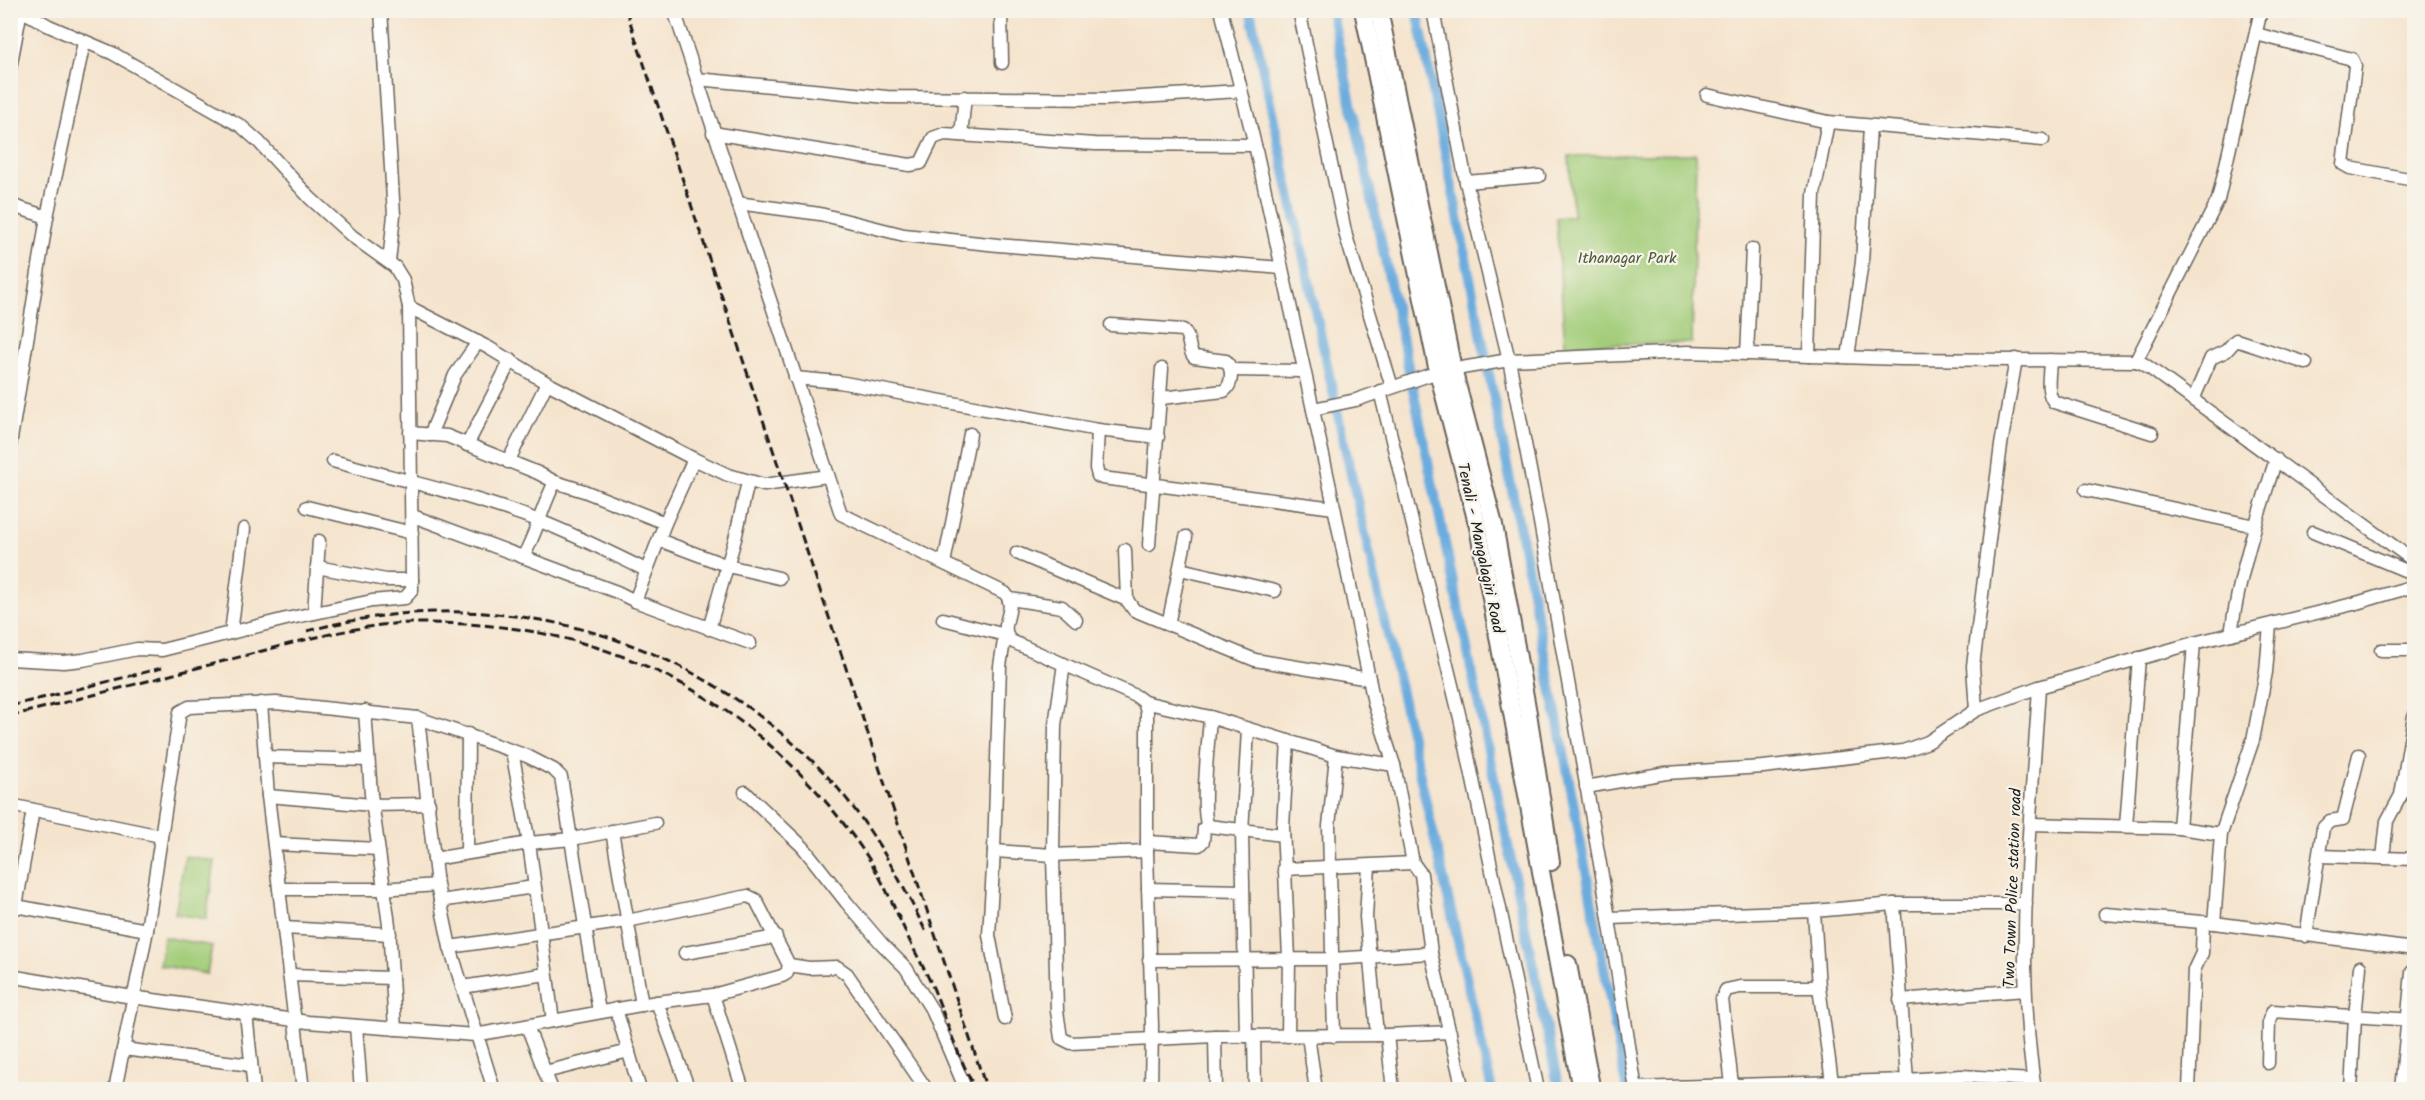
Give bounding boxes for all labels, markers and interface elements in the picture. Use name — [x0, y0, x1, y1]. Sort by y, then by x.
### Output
park label: Ithanagar Park — [1577, 246, 1677, 271]
street label: Tenali - Mangalagiri Road — [1450, 460, 1511, 637]
street label: Two Town Police station road — [1997, 787, 2029, 988]

